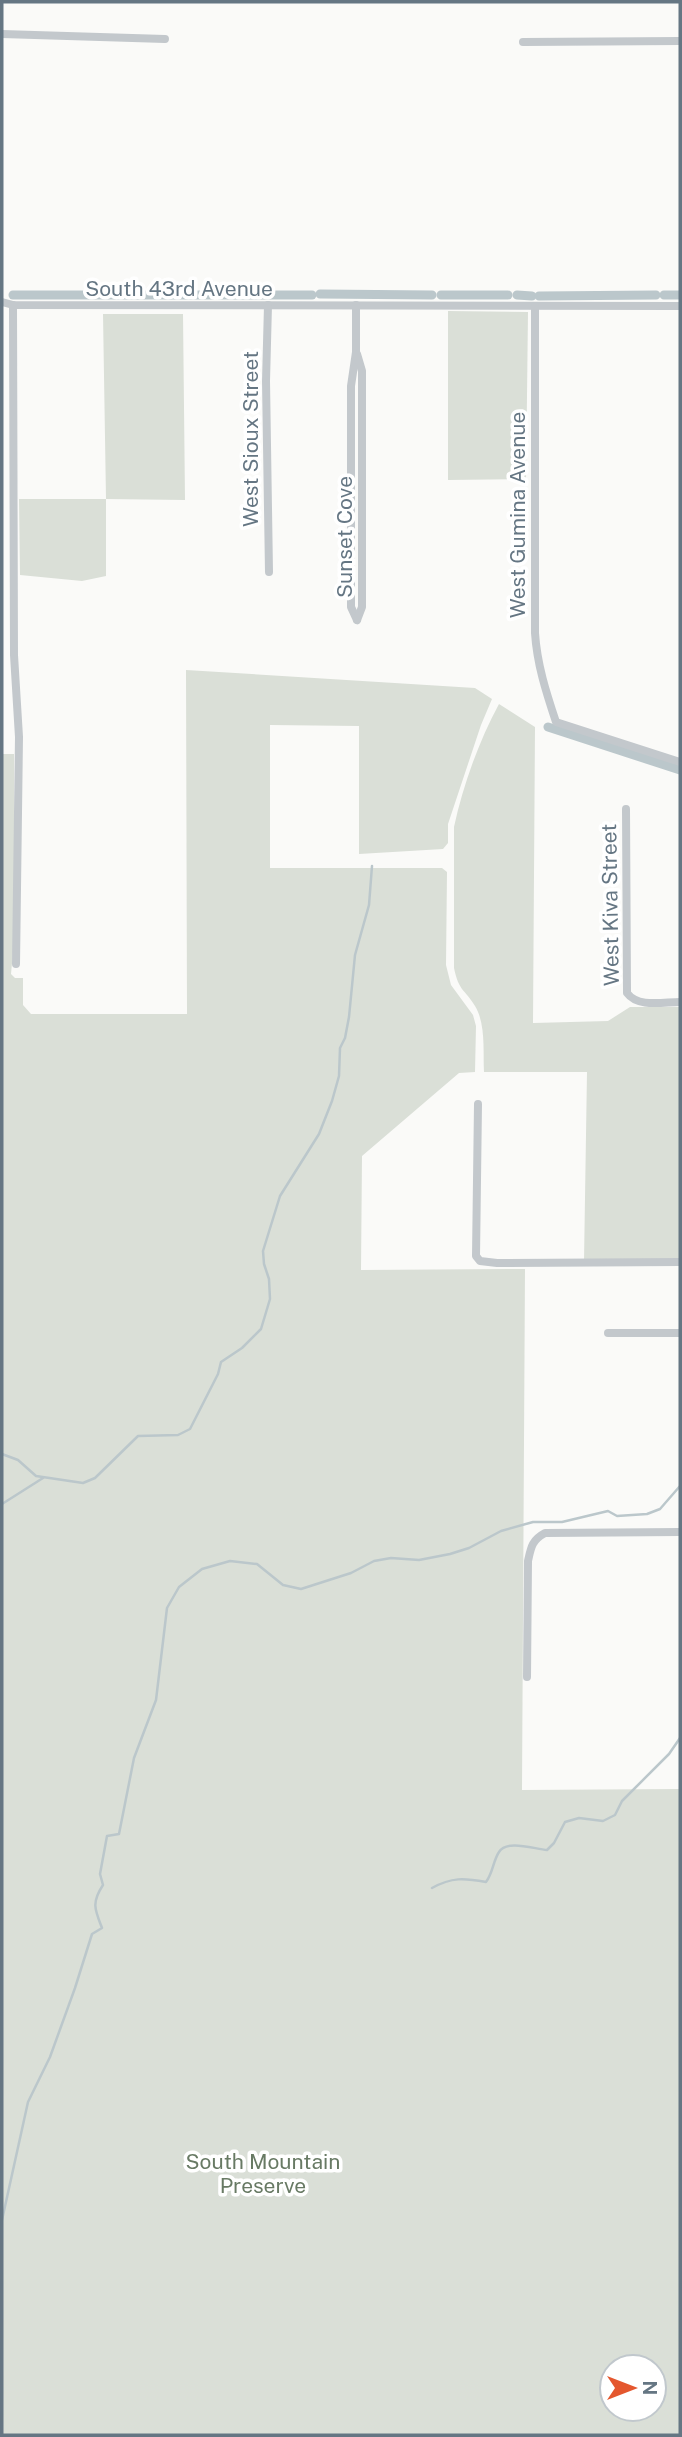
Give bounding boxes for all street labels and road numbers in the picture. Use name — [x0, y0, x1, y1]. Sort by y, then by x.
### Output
street label: South 43rd Avenue — [85, 276, 273, 301]
street label: West Sioux Street — [238, 351, 263, 527]
street label: West Gumina Avenue — [505, 412, 530, 618]
street label: Sunset Cove — [332, 476, 357, 598]
street label: West Kiva Street — [596, 824, 624, 986]

